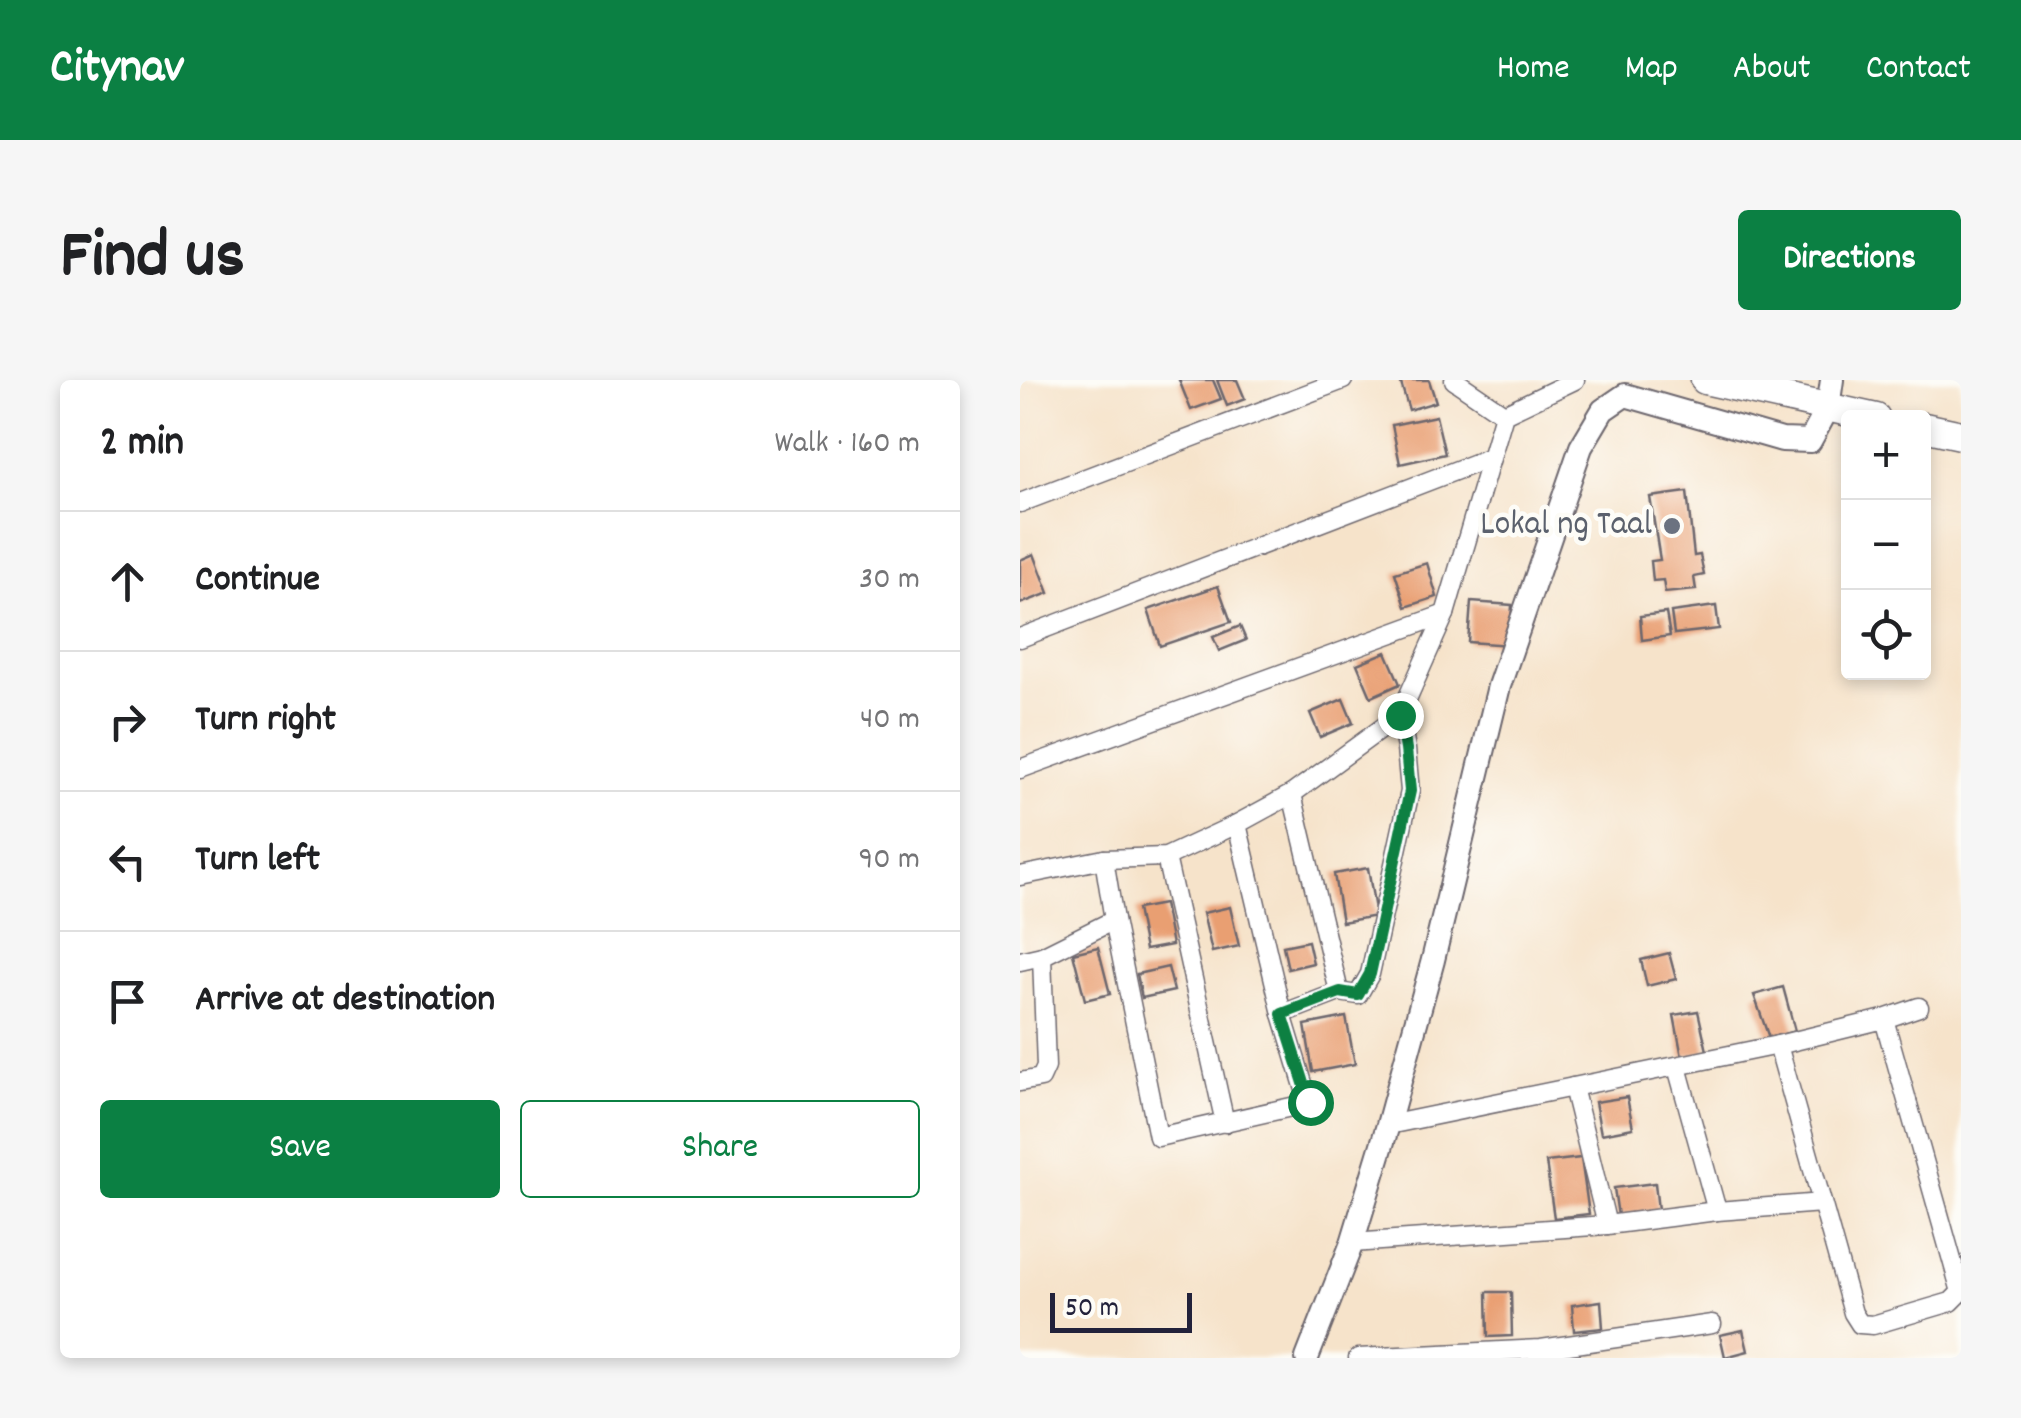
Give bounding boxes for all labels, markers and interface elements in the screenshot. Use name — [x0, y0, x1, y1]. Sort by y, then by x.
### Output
text: Citynav — [50, 36, 184, 105]
text: Home — [1497, 45, 1570, 95]
text: Map — [1625, 45, 1678, 95]
text: About — [1733, 45, 1811, 95]
text: Contact — [1866, 45, 1971, 95]
text: Find us — [60, 210, 245, 310]
button: Directions — [1738, 210, 1961, 310]
map controls — [1841, 410, 1931, 680]
button: + — [1841, 410, 1931, 500]
text: 2 min — [100, 415, 184, 475]
text: Walk · 160 m — [774, 422, 920, 468]
button: − — [1841, 500, 1931, 590]
place label: Lokal ng Taal — [1480, 501, 1652, 551]
marker: Lokal ng Taal — [1661, 515, 1683, 537]
icon: ahead — [100, 554, 155, 609]
text: Continue — [195, 554, 320, 609]
text: 30 m — [859, 558, 920, 604]
button: locate — [1841, 590, 1931, 680]
route end — [1378, 693, 1424, 739]
icon: right — [100, 694, 155, 749]
text: Turn right — [195, 694, 336, 749]
text: 40 m — [860, 698, 920, 744]
icon: left — [100, 834, 155, 889]
text: Turn left — [195, 834, 320, 889]
text: 90 m — [859, 838, 920, 884]
icon: arrive — [100, 974, 155, 1029]
text: Arrive at destination — [195, 974, 495, 1029]
route start — [1288, 1080, 1334, 1126]
button: Save — [100, 1100, 500, 1198]
button: Share — [520, 1100, 920, 1198]
scale bar — [1050, 1288, 1192, 1333]
text: 50 m — [1065, 1290, 1119, 1330]

